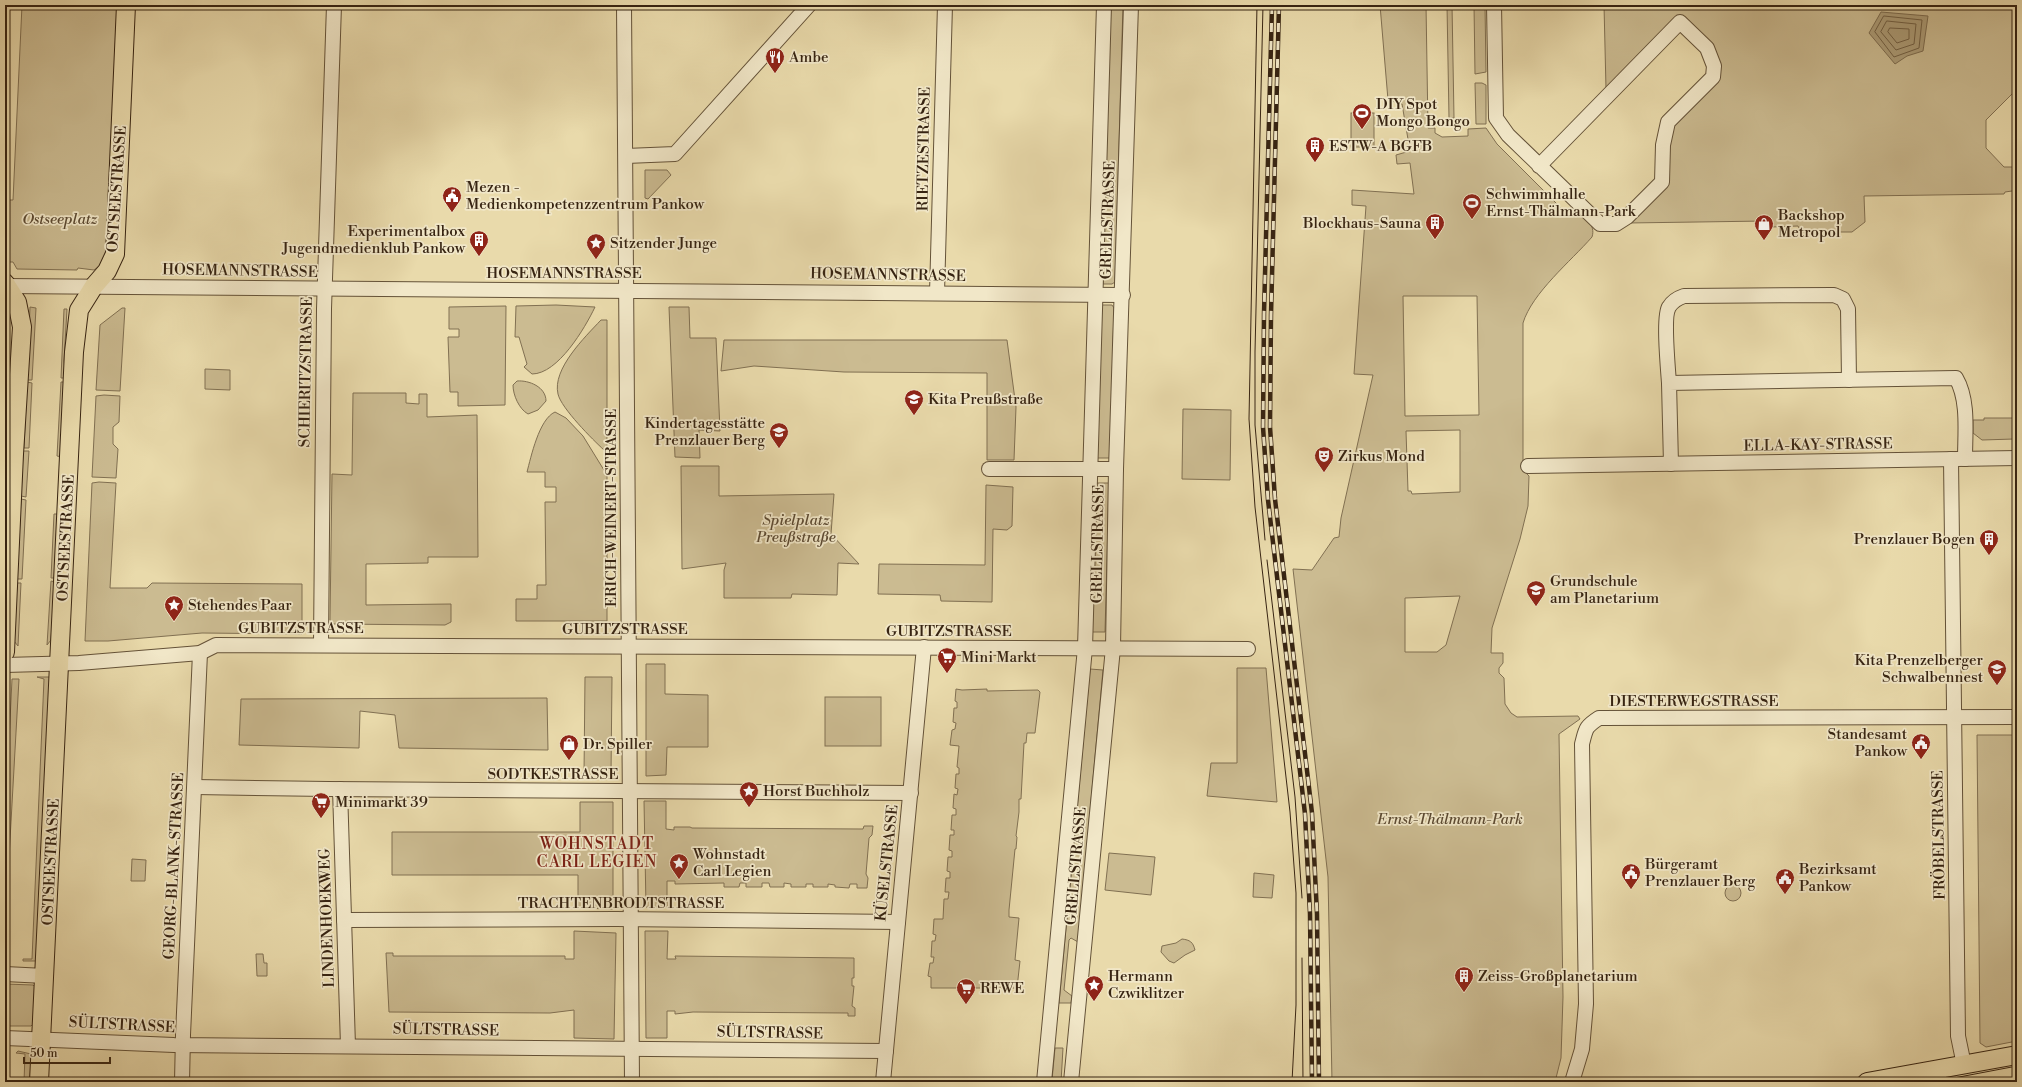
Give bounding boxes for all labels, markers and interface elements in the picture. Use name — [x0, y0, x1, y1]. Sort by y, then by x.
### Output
restaurant icon: Ambe — [764, 46, 786, 74]
place label: Ambe — [788, 48, 829, 67]
street label: RIETZESTRASSE — [913, 87, 935, 211]
place label: DIY Spot Mongo Bongo — [1376, 95, 1470, 131]
sports icon: DIY Spot Mongo Bongo — [1351, 102, 1373, 130]
street label: OSTSEESTRASSE — [103, 125, 131, 253]
building icon: ESTW-A BGFB — [1304, 135, 1326, 163]
place label: ESTW-A BGFB — [1329, 137, 1432, 156]
street label: GRELLSTRASSE — [1096, 160, 1120, 280]
place label: Mezen - Medienkompetenzzentrum Pankow — [466, 178, 705, 214]
public building icon: Mezen - Medienkompetenzzentrum Pankow — [441, 185, 463, 213]
place label: Schwimmhalle Ernst-Thälmann-Park — [1486, 185, 1637, 221]
sports icon: Schwimmhalle Ernst-Thälmann-Park — [1461, 192, 1483, 220]
place label: Backshop Metropol — [1777, 206, 1845, 242]
park label: Ostseeplatz — [22, 210, 98, 229]
building icon: Blockhaus-Sauna — [1424, 212, 1446, 240]
shop icon: Backshop Metropol — [1753, 213, 1775, 241]
place label: Blockhaus-Sauna — [1302, 214, 1421, 233]
place label: Experimentalbox Jugendmedienklub Pankow — [281, 222, 466, 258]
building icon: Experimentalbox Jugendmedienklub Pankow — [468, 229, 490, 257]
place icon: Sitzender Junge — [585, 232, 607, 260]
place label: Sitzender Junge — [610, 234, 717, 253]
street label: HOSEMANNSTRASSE — [162, 260, 318, 282]
street label: HOSEMANNSTRASSE — [486, 264, 642, 283]
street label: HOSEMANNSTRASSE — [810, 264, 966, 286]
street label: SCHIERITZSTRASSE — [295, 297, 317, 447]
school or university icon: Kita Preußstraße — [903, 388, 925, 416]
place label: Kita Preußstraße — [928, 390, 1043, 409]
street label: ERICH-WEINERT-STRASSE — [602, 409, 621, 607]
place label: Kindertagesstätte Prenzlauer Berg — [644, 414, 765, 450]
school or university icon: Kindertagesstätte Prenzlauer Berg — [768, 421, 790, 449]
street label: ELLA-KAY-STRASSE — [1743, 434, 1893, 456]
theatre icon: Zirkus Mond — [1313, 445, 1335, 473]
place label: Zirkus Mond — [1338, 447, 1425, 466]
street label: OSTSEESTRASSE — [53, 474, 79, 602]
street label: GRELLSTRASSE — [1087, 484, 1109, 604]
park label: Spielplatz Preußstraße — [755, 511, 836, 547]
building icon: Prenzlauer Bogen — [1978, 528, 2000, 556]
place label: Prenzlauer Bogen — [1854, 530, 1975, 549]
place label: Grundschule am Planetarium — [1550, 572, 1659, 608]
school or university icon: Grundschule am Planetarium — [1525, 579, 1547, 607]
place icon: Stehendes Paar — [163, 594, 185, 622]
place label: Stehendes Paar — [188, 596, 292, 615]
street label: GUBITZSTRASSE — [238, 619, 364, 638]
street label: GUBITZSTRASSE — [562, 620, 688, 639]
street label: GUBITZSTRASSE — [886, 622, 1012, 641]
supermarket icon: Mini Markt — [936, 646, 958, 674]
place label: Mini Markt — [961, 648, 1037, 667]
place label: Kita Prenzelberger Schwalbennest — [1855, 651, 1984, 687]
school or university icon: Kita Prenzelberger Schwalbennest — [1986, 658, 2008, 686]
street label: DIESTERWEGSTRASSE — [1609, 692, 1779, 711]
place label: Standesamt Pankow — [1828, 725, 1908, 761]
public building icon: Standesamt Pankow — [1910, 732, 1932, 760]
shop icon: Dr. Spiller — [558, 733, 580, 761]
place label: Dr. Spiller — [583, 735, 653, 754]
street label: SODTKESTRASSE — [487, 765, 619, 784]
street label: FRÖBELSTRASSE — [1927, 770, 1950, 900]
street label: GEORG-BLANK-STRASSE — [160, 772, 188, 960]
place icon: Horst Buchholz — [738, 780, 760, 808]
place label: Horst Buchholz — [763, 782, 870, 801]
supermarket icon: Minimarkt 39 — [310, 791, 332, 819]
place label: Minimarkt 39 — [335, 793, 428, 812]
street label: OSTSEESTRASSE — [38, 798, 64, 926]
street label: KÜSELSTRASSE — [870, 804, 903, 922]
street label: GRELLSTRASSE — [1061, 806, 1091, 926]
park label: Ernst-Thälmann-Park — [1376, 810, 1523, 829]
district label: WOHNSTADT CARL LEGIEN — [537, 834, 657, 872]
place label: Wohnstadt Carl Legien — [692, 845, 771, 881]
street label: LINDENHOEKWEG — [315, 848, 339, 988]
place icon: Wohnstadt Carl Legien — [668, 852, 690, 880]
place label: Bürgeramt Prenzlauer Berg — [1644, 855, 1756, 891]
place label: Bezirksamt Pankow — [1798, 860, 1877, 896]
public building icon: Bürgeramt Prenzlauer Berg — [1620, 862, 1642, 890]
public building icon: Bezirksamt Pankow — [1774, 867, 1796, 895]
street label: TRACHTENBRODTSTRASSE — [518, 894, 724, 913]
building icon: Zeiss-Großplanetarium — [1453, 965, 1475, 993]
place label: Hermann Czwiklitzer — [1108, 967, 1185, 1003]
place label: Zeiss-Großplanetarium — [1478, 967, 1638, 986]
place icon: Hermann Czwiklitzer — [1083, 974, 1105, 1002]
supermarket icon: REWE — [955, 977, 977, 1005]
place label: REWE — [980, 979, 1024, 998]
street label: SÜLTSTRASSE — [68, 1012, 176, 1037]
street label: SÜLTSTRASSE — [393, 1019, 499, 1040]
street label: SÜLTSTRASSE — [717, 1022, 823, 1043]
scale bar — [24, 1039, 110, 1065]
text: 50 m — [30, 1046, 58, 1061]

